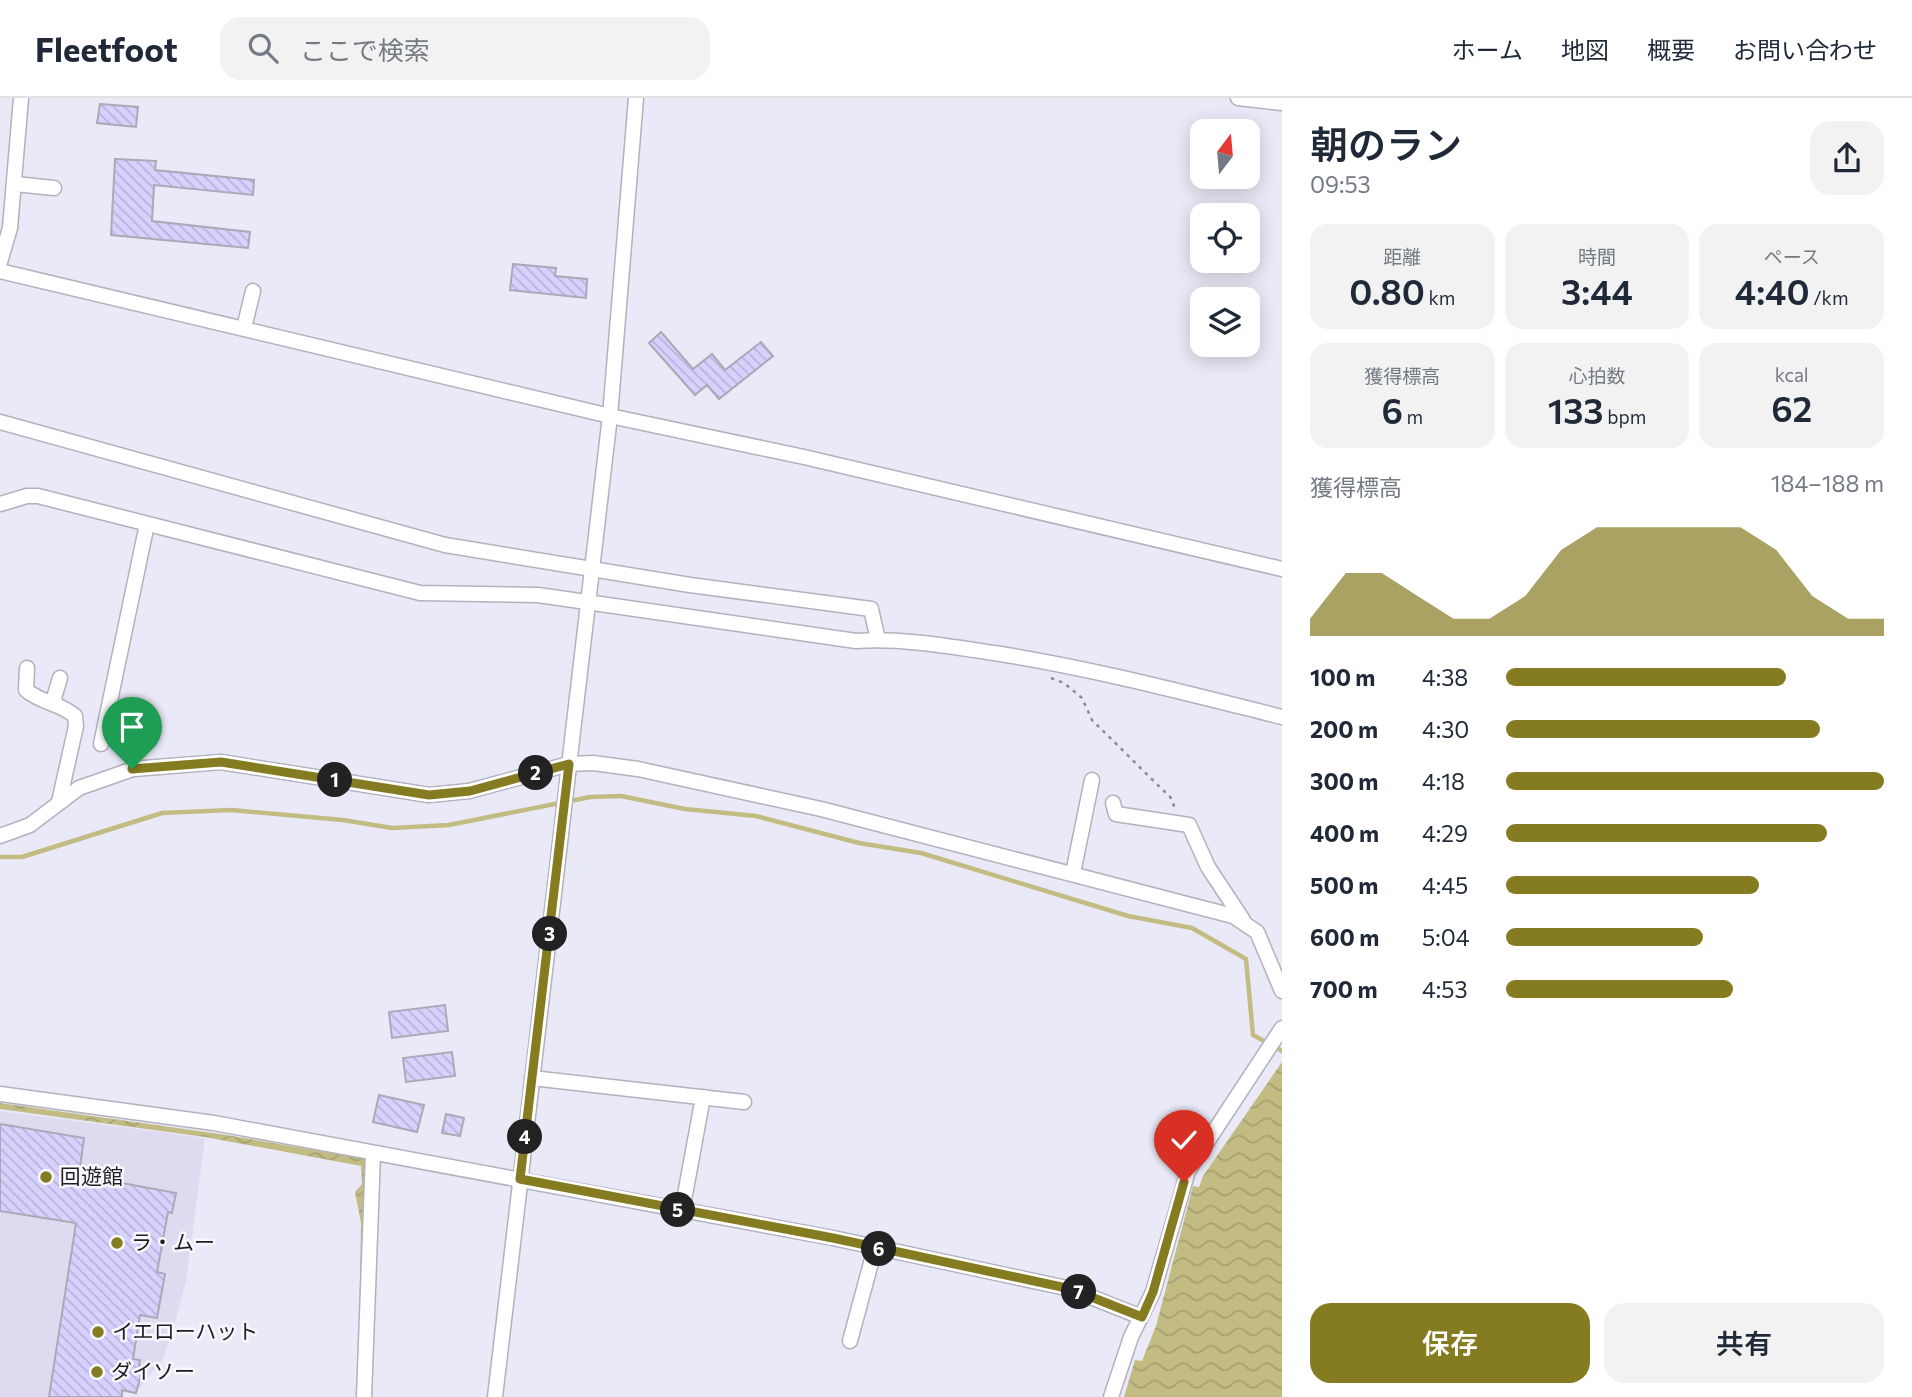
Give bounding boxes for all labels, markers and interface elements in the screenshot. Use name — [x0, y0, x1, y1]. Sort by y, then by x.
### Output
search box — [220, 17, 710, 80]
text: Fleetfoot — [35, 28, 178, 69]
icon: search — [244, 29, 282, 67]
text: ここで検索 — [300, 34, 430, 65]
text: ホーム — [1452, 35, 1523, 64]
text: 地図 — [1561, 35, 1609, 64]
text: 概要 — [1647, 35, 1695, 64]
text: お問い合わせ — [1733, 35, 1877, 64]
north arrow — [1190, 119, 1260, 189]
map controls — [1190, 119, 1260, 357]
text: 朝のラン — [1310, 120, 1462, 167]
button: share — [1810, 121, 1884, 195]
text: 09:53 — [1310, 170, 1371, 198]
button: locate — [1190, 203, 1260, 273]
text: 距離 — [1383, 245, 1421, 268]
text: 時間 — [1578, 245, 1616, 268]
text: ペース — [1764, 245, 1820, 268]
text: 0.80 — [1349, 269, 1425, 312]
text: 3:44 — [1561, 269, 1633, 312]
text: 4:40 — [1735, 269, 1810, 312]
text: km — [1425, 286, 1455, 309]
text: /km — [1810, 286, 1849, 309]
button: layers — [1190, 287, 1260, 357]
text: kcal — [1775, 363, 1809, 386]
text: 獲得標高 — [1364, 364, 1440, 387]
text: 心拍数 — [1568, 364, 1626, 387]
text: 62 — [1771, 386, 1812, 429]
text: 6 — [1381, 388, 1403, 431]
text: 133 — [1548, 388, 1604, 431]
text: m — [1403, 405, 1423, 428]
text: bpm — [1604, 405, 1646, 428]
text: 184–188 m — [1771, 469, 1884, 497]
text: 獲得標高 — [1310, 473, 1402, 501]
text: 100 m — [1310, 663, 1375, 691]
text: 4:38 — [1422, 663, 1468, 691]
pin — [102, 697, 162, 769]
icon: arrive — [113, 708, 151, 746]
text: 200 m — [1310, 715, 1378, 743]
text: 4:30 — [1422, 715, 1469, 743]
pin: 2 — [518, 756, 554, 790]
text: 2 — [530, 761, 541, 784]
pin: 1 — [318, 762, 352, 798]
text: 300 m — [1310, 767, 1378, 795]
text: 4:18 — [1422, 767, 1465, 795]
text: 1 — [330, 768, 339, 791]
text: 400 m — [1310, 819, 1379, 847]
text: 4:29 — [1422, 819, 1468, 847]
text: 500 m — [1310, 871, 1378, 899]
text: 4:45 — [1422, 871, 1468, 899]
pin: 3 — [532, 916, 568, 952]
text: 3 — [544, 922, 555, 945]
text: 600 m — [1310, 923, 1379, 951]
text: 5:04 — [1422, 923, 1469, 951]
text: 700 m — [1310, 975, 1378, 1003]
text: 4:53 — [1422, 975, 1468, 1003]
pin — [1154, 1110, 1214, 1182]
pin: 4 — [508, 1119, 542, 1154]
icon: check — [1165, 1121, 1203, 1159]
text: 4 — [519, 1125, 530, 1148]
place label: 回遊館 — [60, 1163, 123, 1188]
marker: 回遊館 — [38, 1169, 54, 1185]
pin: 5 — [660, 1192, 696, 1228]
text: 5 — [672, 1198, 683, 1221]
place label: ラ・ムー — [131, 1229, 215, 1254]
pin: 6 — [862, 1232, 896, 1266]
marker: ラ・ムー — [109, 1235, 125, 1251]
text: 6 — [873, 1237, 884, 1260]
pin: 7 — [1062, 1274, 1096, 1310]
text: 7 — [1073, 1280, 1084, 1303]
button: 保存 — [1310, 1303, 1590, 1383]
button: 共有 — [1604, 1303, 1884, 1383]
place label: イエローハット — [112, 1318, 258, 1343]
marker: イエローハット — [90, 1324, 106, 1340]
place label: ダイソー — [111, 1358, 195, 1383]
marker: ダイソー — [89, 1364, 105, 1380]

